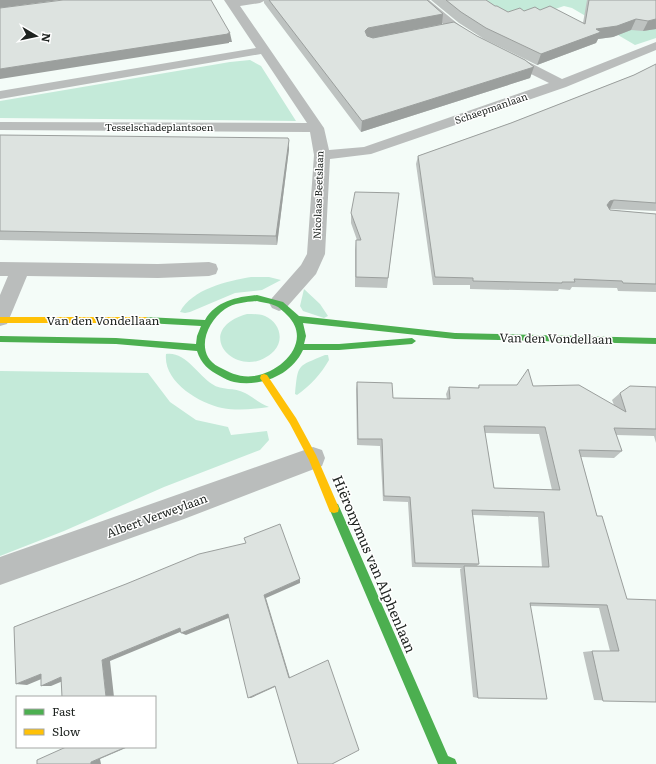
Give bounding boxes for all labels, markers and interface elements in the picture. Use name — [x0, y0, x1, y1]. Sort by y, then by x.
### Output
north arrow — [16, 16, 56, 56]
text: N — [38, 32, 55, 44]
street label: Schaepmanlaan — [452, 88, 530, 127]
street label: Tesselschadeplantsoen — [105, 119, 214, 134]
street label: Nicolaas Beetslaan — [308, 150, 327, 239]
street label: Van den Vondellaan — [47, 311, 160, 329]
street label: Van den Vondellaan — [499, 328, 613, 348]
street label: Hiëronymus van Alphenlaan — [328, 472, 421, 656]
street label: Albert Verweylaan — [104, 488, 210, 542]
legend — [16, 696, 156, 748]
text: Fast — [52, 702, 76, 720]
text: Slow — [52, 722, 81, 740]

